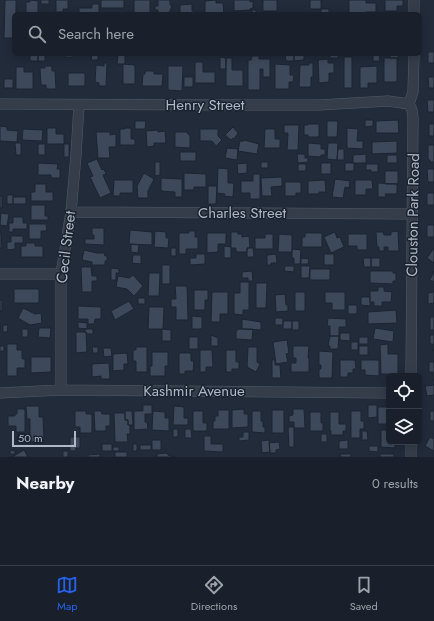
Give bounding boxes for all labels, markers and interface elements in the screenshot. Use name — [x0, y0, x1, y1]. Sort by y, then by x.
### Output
search box — [12, 12, 422, 56]
icon: search — [26, 23, 48, 45]
text: Search here — [58, 23, 134, 45]
street label: Henry Street — [166, 94, 245, 116]
street label: Clouston Park Road — [401, 153, 425, 277]
street label: Charles Street — [198, 202, 286, 224]
street label: Cecil Street — [51, 209, 81, 284]
map controls — [386, 373, 422, 445]
button: locate — [386, 373, 422, 409]
street label: Kashmir Avenue — [143, 380, 245, 402]
button: layers — [386, 409, 422, 445]
scale bar — [12, 429, 76, 448]
text: 50 m — [18, 430, 43, 446]
text: Nearby — [16, 471, 74, 495]
text: 0 results — [372, 474, 418, 493]
tab: Map — [56, 574, 78, 614]
tab: Directions — [191, 574, 237, 614]
tab: Saved — [350, 574, 378, 614]

